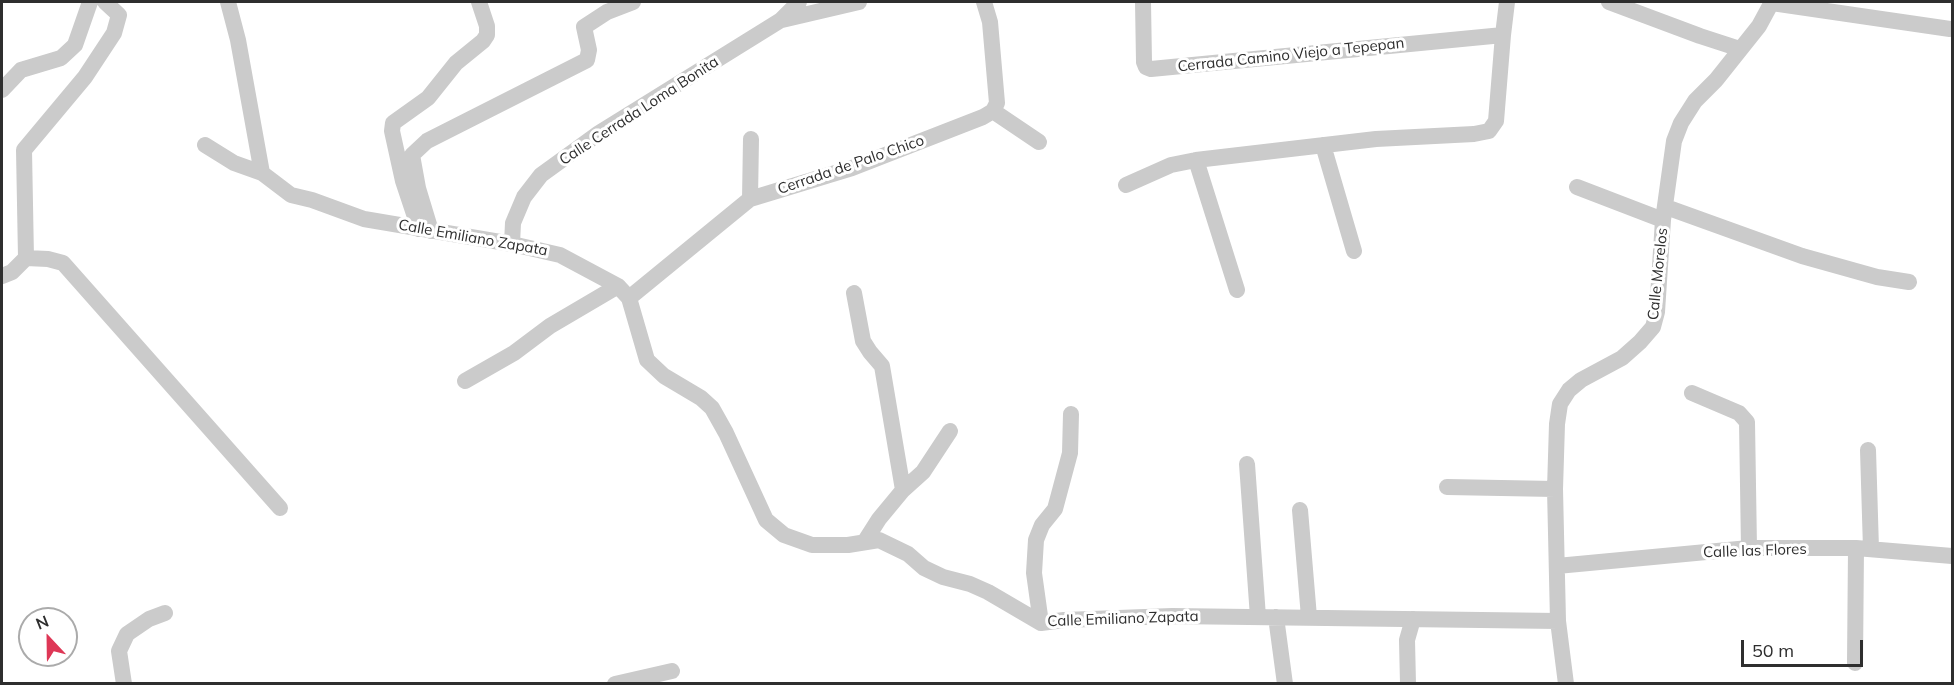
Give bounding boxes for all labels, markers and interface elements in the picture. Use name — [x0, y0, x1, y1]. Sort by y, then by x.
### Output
street label: Cerrada Camino Viejo a Tepepan — [1177, 34, 1405, 76]
street label: Calle Cerrada Loma Bonita — [556, 53, 722, 169]
street label: Cerrada de Palo Chico — [775, 131, 927, 199]
street label: Calle Emiliano Zapata — [397, 216, 549, 260]
street label: Calle Morelos — [1644, 227, 1672, 321]
street label: Calle las Flores — [1703, 540, 1807, 562]
north arrow — [18, 607, 78, 667]
street label: Calle Emiliano Zapata — [1047, 607, 1199, 631]
text: N — [33, 611, 51, 634]
scale bar — [1744, 628, 1866, 666]
text: 50 m — [1752, 639, 1794, 662]

